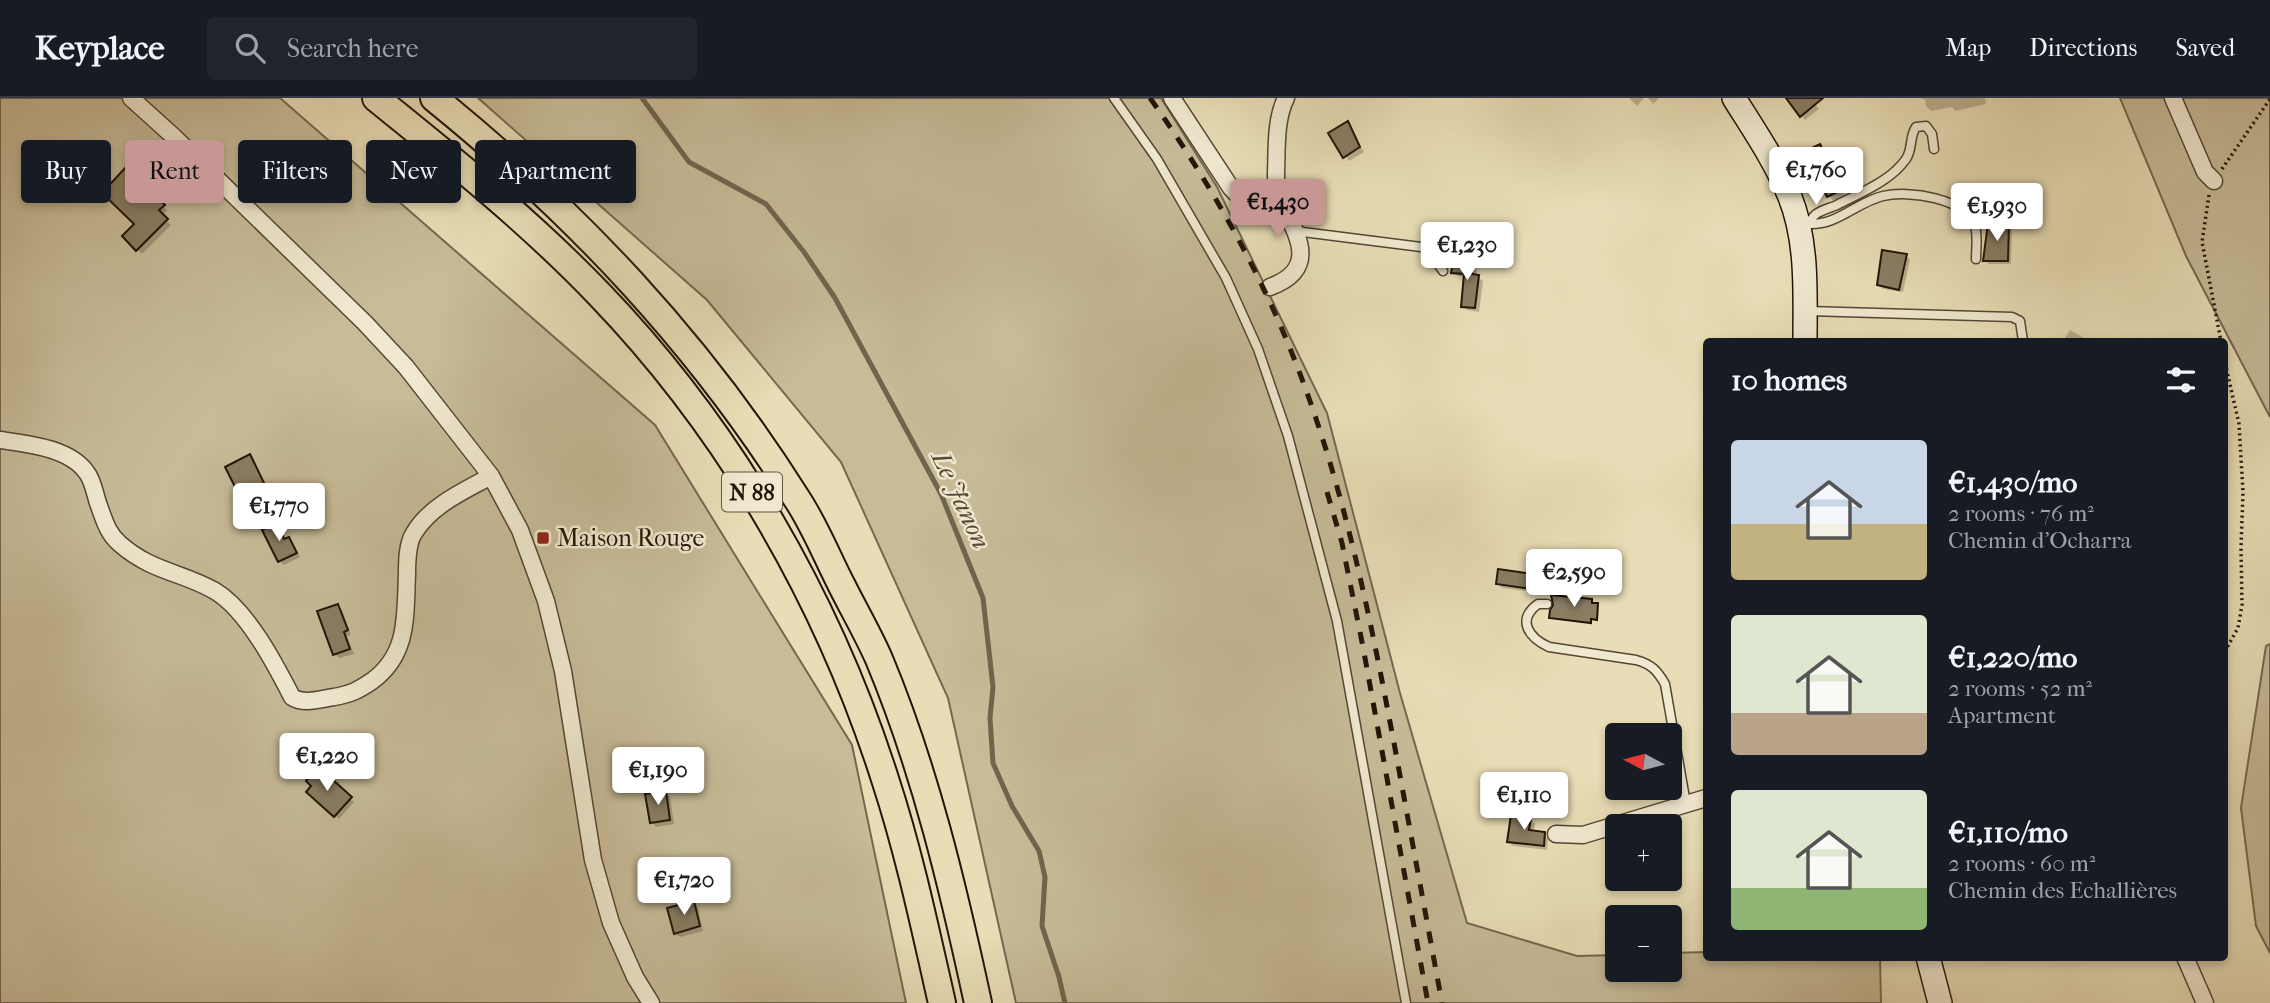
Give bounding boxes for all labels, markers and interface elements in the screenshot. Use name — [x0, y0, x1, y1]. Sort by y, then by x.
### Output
search box — [207, 17, 697, 80]
text: Keyplace — [35, 29, 165, 68]
icon: search — [231, 29, 269, 67]
text: Search here — [287, 33, 419, 64]
text: Map — [1945, 34, 1991, 62]
text: Directions — [2029, 34, 2137, 62]
text: Saved — [2175, 34, 2235, 62]
chip: Buy — [21, 140, 111, 203]
chip: Rent — [125, 140, 224, 203]
chip: Filters — [238, 140, 352, 203]
chip: New — [366, 140, 461, 203]
chip: Apartment — [475, 140, 636, 203]
pin: €1,760 — [1759, 148, 1873, 207]
text: €1,760 — [1785, 156, 1847, 183]
pin: €1,430 — [1221, 180, 1335, 239]
pin: €1,930 — [1940, 184, 2054, 243]
text: €1,430 — [1247, 188, 1309, 215]
text: €1,930 — [1967, 192, 2027, 219]
pin: €1,230 — [1410, 222, 1524, 282]
text: €1,230 — [1437, 231, 1497, 258]
icon: filters — [2162, 361, 2200, 399]
text: 10 homes — [1731, 363, 1847, 398]
water label: Le Janon — [924, 445, 997, 554]
text: €1,430/mo — [1948, 465, 2077, 500]
icon: home — [1787, 468, 1871, 552]
road number: N 88 — [722, 472, 782, 512]
pin: €1,770 — [222, 484, 336, 543]
text: €1,770 — [249, 492, 309, 519]
text: 2 rooms · 76 m² — [1948, 500, 2094, 527]
place label: Maison Rouge — [557, 524, 705, 552]
text: Chemin d'Ocharra — [1948, 527, 2131, 554]
marker: Maison Rouge — [535, 530, 551, 546]
pin: €2,590 — [1517, 550, 1631, 609]
text: €2,590 — [1542, 558, 1606, 585]
text: €1,220/mo — [1948, 640, 2078, 675]
icon: home — [1787, 643, 1871, 727]
text: 2 rooms · 52 m² — [1948, 675, 2092, 702]
text: Apartment — [1948, 702, 2056, 729]
north arrow — [1605, 723, 1682, 800]
map controls — [1605, 723, 1682, 982]
pin: €1,220 — [270, 734, 384, 793]
text: €1,220 — [296, 742, 358, 769]
pin: €1,190 — [601, 748, 715, 807]
text: €1,190 — [628, 756, 688, 783]
pin: €1,110 — [1467, 772, 1581, 832]
text: €1,110 — [1496, 781, 1552, 808]
button: + — [1605, 814, 1682, 891]
text: €1,110/mo — [1948, 815, 2068, 850]
icon: home — [1787, 818, 1871, 902]
text: 2 rooms · 60 m² — [1948, 850, 2095, 877]
pin: €1,720 — [627, 858, 741, 917]
text: €1,720 — [654, 866, 714, 893]
text: Chemin des Echallières — [1948, 877, 2177, 904]
button: − — [1605, 905, 1682, 982]

